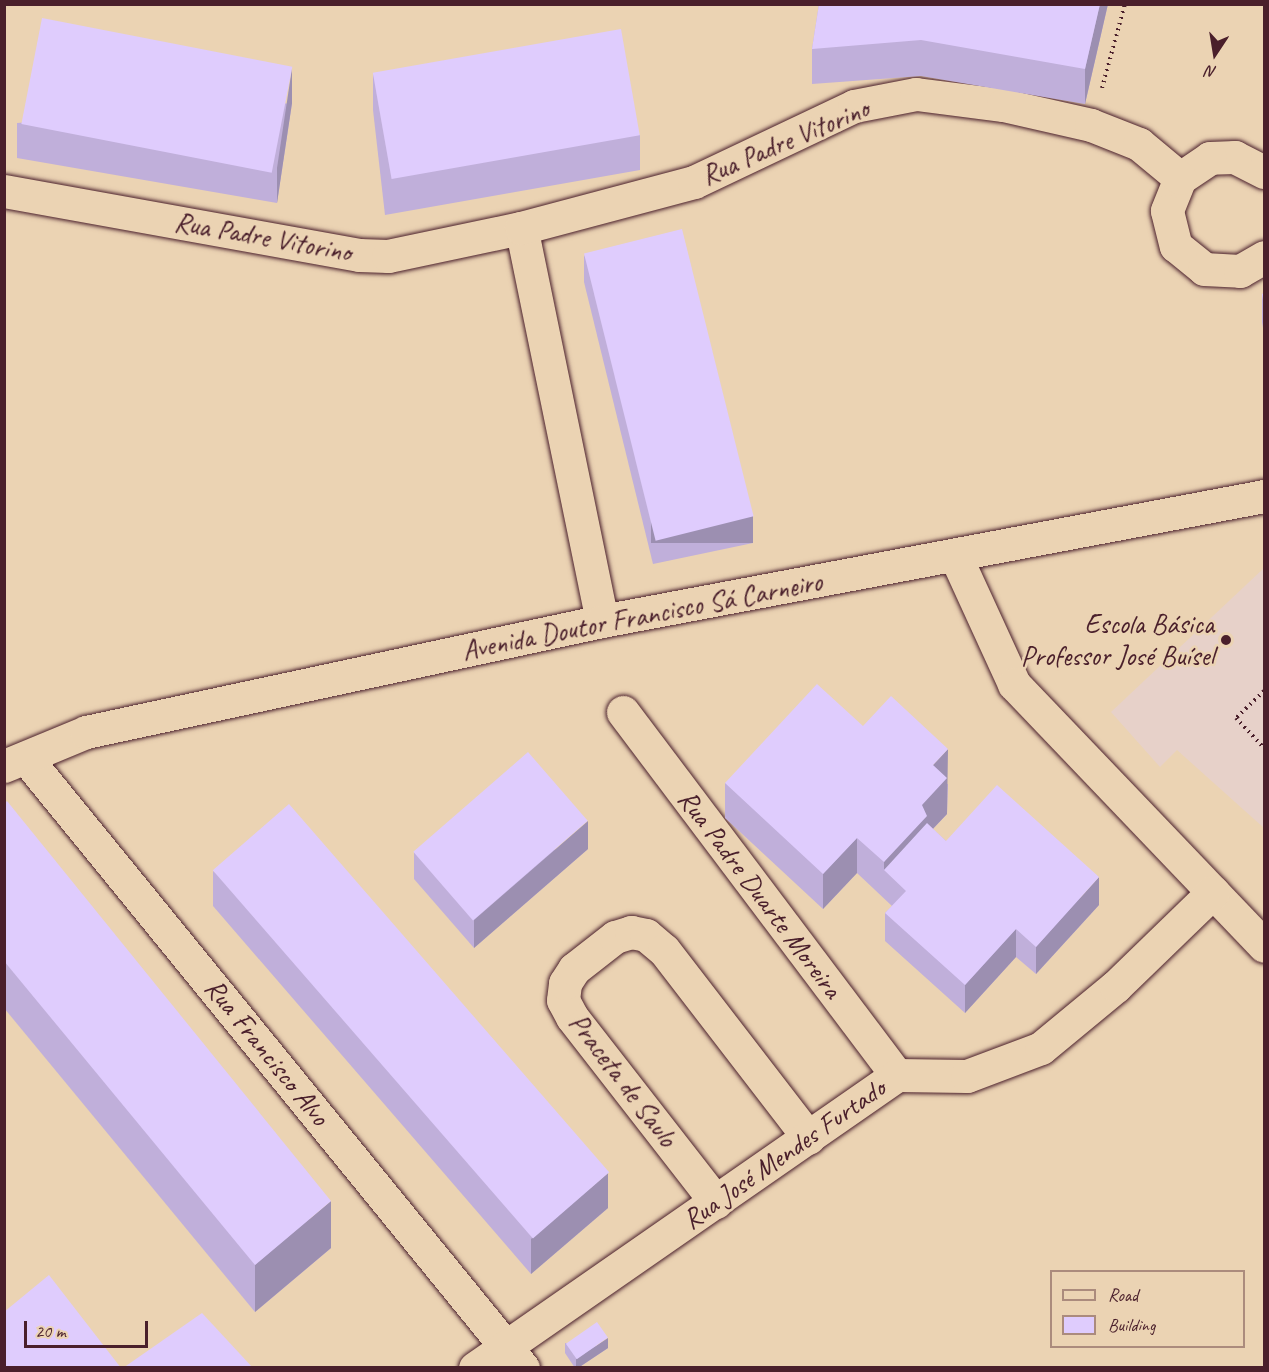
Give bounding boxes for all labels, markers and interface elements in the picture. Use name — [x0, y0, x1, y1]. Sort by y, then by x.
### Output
north arrow — [1185, 24, 1245, 84]
text: N — [1204, 61, 1218, 82]
street label: Rua Padre Vitorino — [696, 91, 874, 193]
street label: Rua Padre Vitorino — [172, 205, 354, 269]
street label: Avenida Doutor Francisco Sá Carneiro — [459, 565, 825, 667]
place label: Escola Básica Professor José Buísel — [1021, 607, 1214, 673]
marker: Escola Básica Professor José Buísel — [1219, 633, 1233, 647]
street label: Rua Padre Duarte Moreira — [670, 783, 850, 1005]
street label: Rua Francisco Alvo — [197, 972, 337, 1132]
street label: Praceta de Saulo — [562, 1006, 684, 1154]
street label: Rua José Mendes Furtado — [677, 1072, 891, 1236]
legend — [1050, 1270, 1245, 1348]
text: Road — [1108, 1284, 1138, 1306]
scale bar — [27, 1309, 152, 1347]
text: Building — [1108, 1314, 1155, 1336]
text: 20 m — [35, 1320, 66, 1342]

